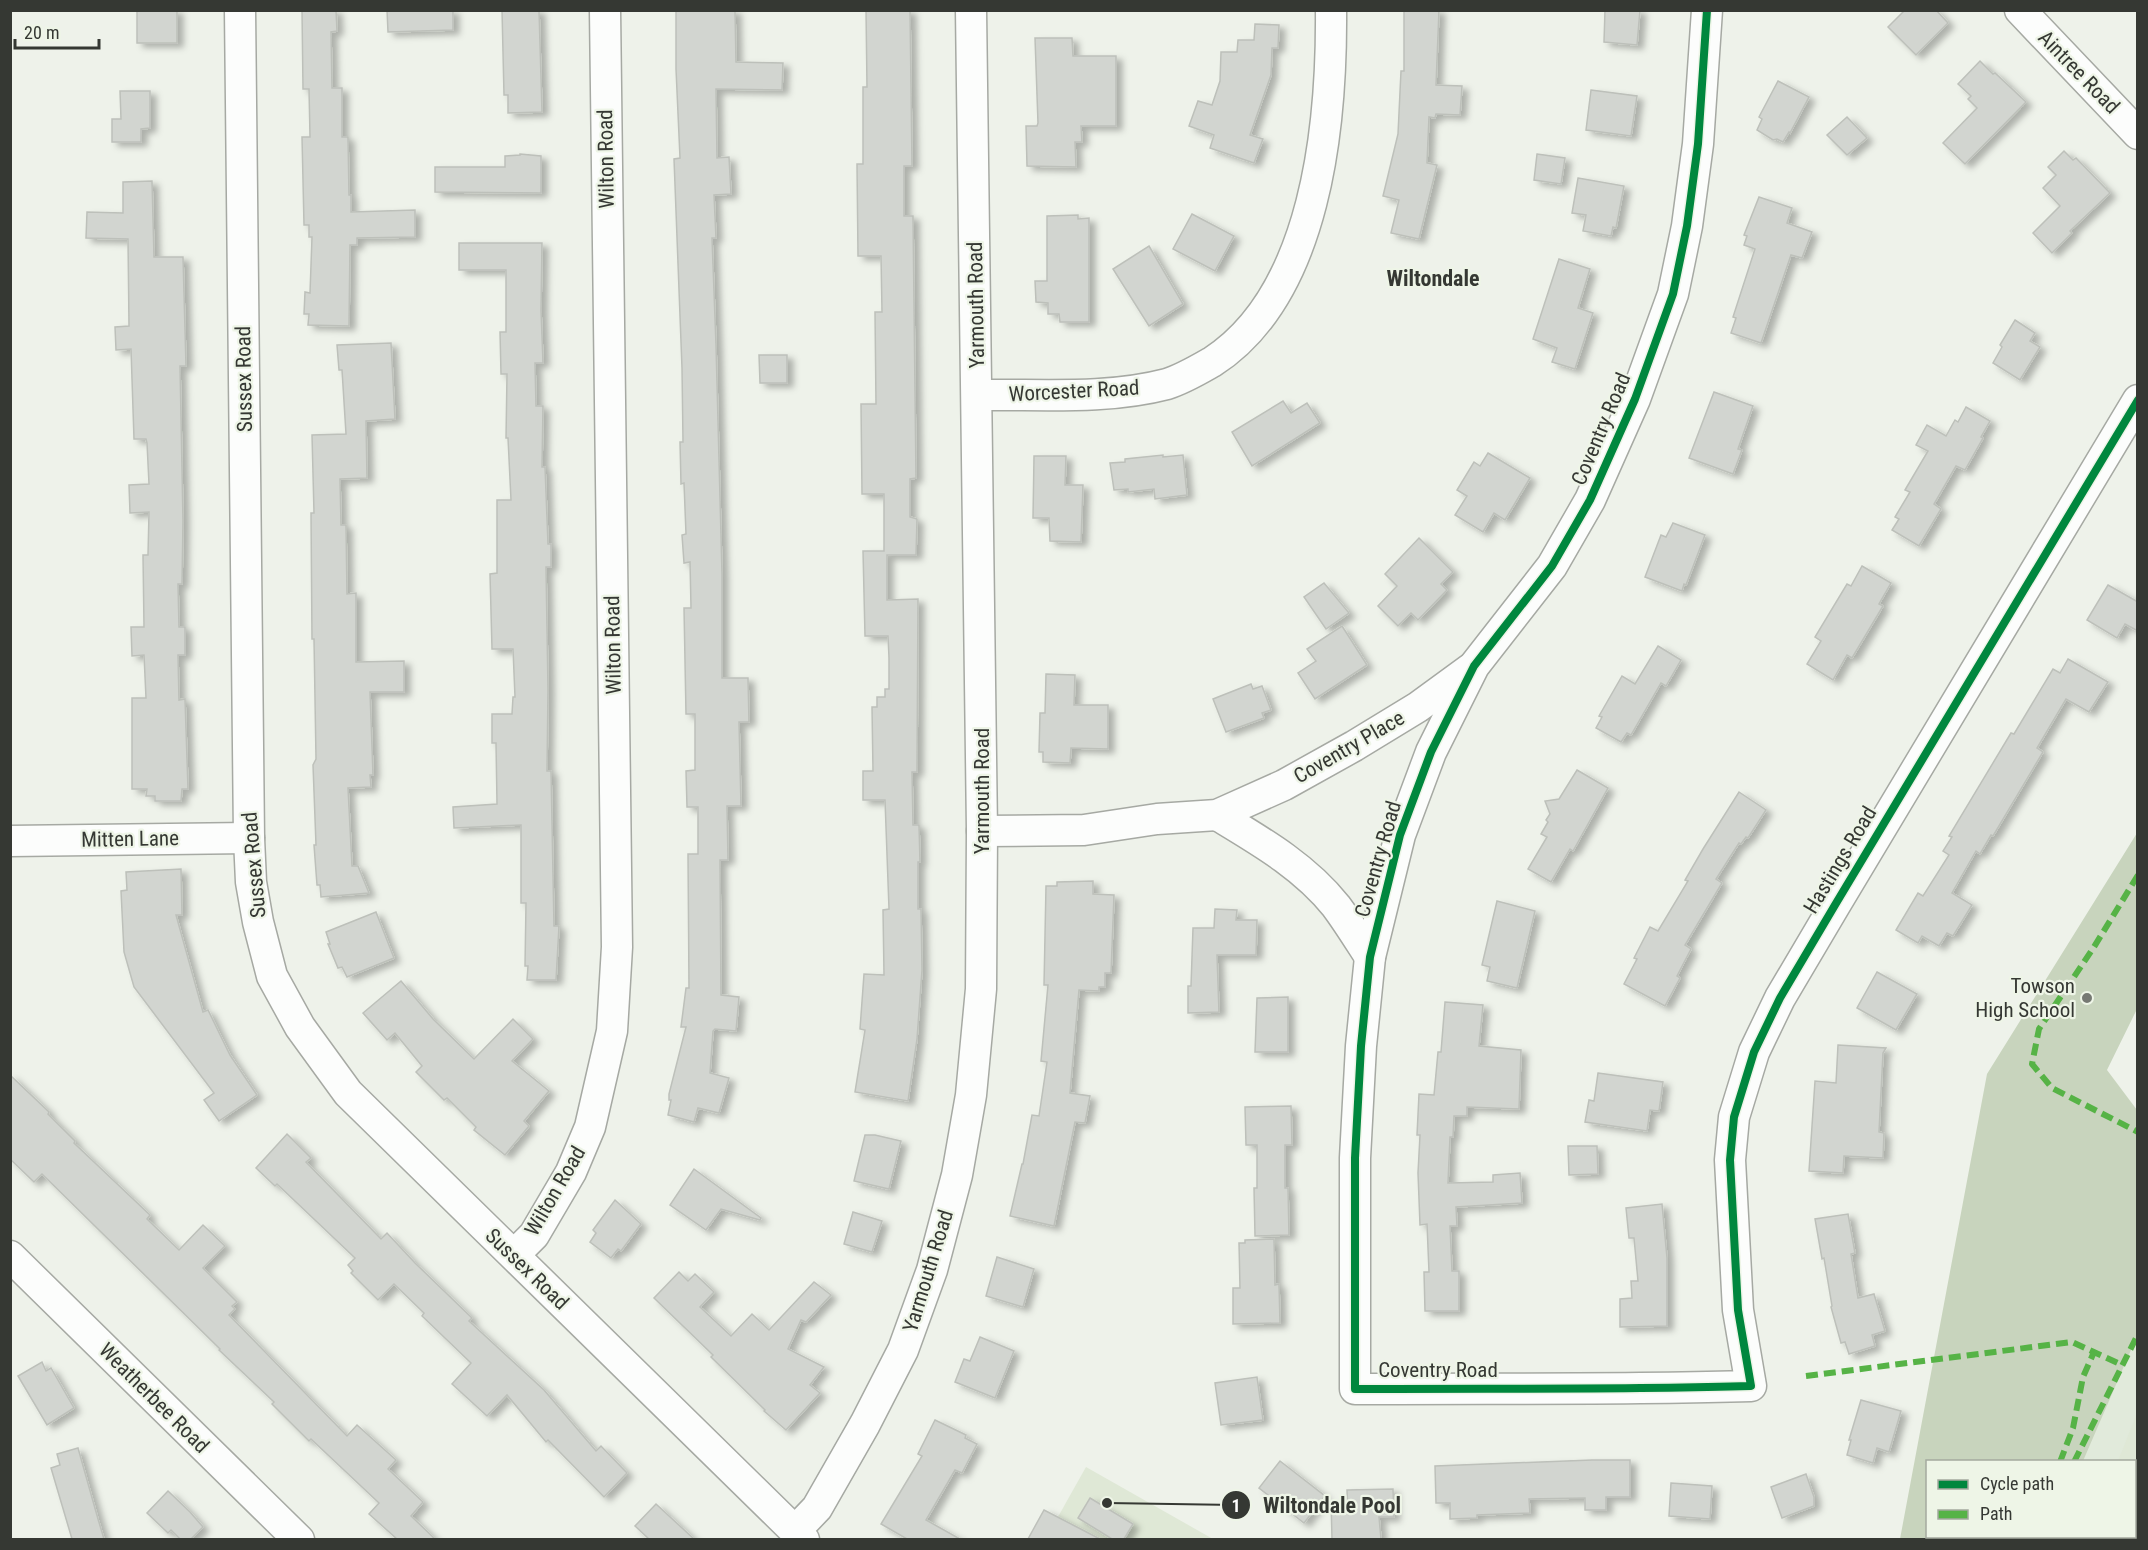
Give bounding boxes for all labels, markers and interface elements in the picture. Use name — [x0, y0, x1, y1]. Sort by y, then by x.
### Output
scale bar — [15, 12, 99, 50]
text: 20 m — [24, 22, 59, 43]
street label: Aintree Road — [2033, 25, 2125, 119]
street label: Wilton Road — [593, 109, 619, 209]
street label: Yarmouth Road — [963, 242, 989, 368]
district label: Wiltondale — [1386, 266, 1480, 291]
street label: Sussex Road — [231, 326, 257, 432]
street label: Coventry Road — [1567, 369, 1635, 489]
street label: Worcester Road — [1008, 376, 1140, 406]
street label: Wilton Road — [600, 595, 626, 695]
street label: Coventry Place — [1289, 706, 1409, 788]
street label: Yarmouth Road — [970, 728, 994, 854]
street label: Coventry Road — [1350, 798, 1406, 920]
street label: Hastings Road — [1799, 802, 1881, 918]
street label: Sussex Road — [237, 811, 271, 919]
street label: Mitten Lane — [81, 826, 179, 852]
place label: Towson High School — [1975, 974, 2075, 1022]
marker: Towson High School — [2080, 991, 2094, 1005]
street label: Wilton Road — [520, 1142, 590, 1240]
street label: Yarmouth Road — [898, 1207, 958, 1335]
street label: Sussex Road — [480, 1223, 574, 1315]
street label: Weatherbee Road — [94, 1338, 214, 1458]
street label: Coventry Road — [1378, 1358, 1498, 1382]
legend — [1926, 1460, 2136, 1538]
text: Cycle path — [1980, 1473, 2054, 1494]
callout: Wiltondale Pool — [1221, 1485, 1413, 1525]
text: Wiltondale Pool — [1263, 1493, 1401, 1518]
text: 1 — [1231, 1495, 1241, 1516]
text: Path — [1980, 1503, 2013, 1524]

